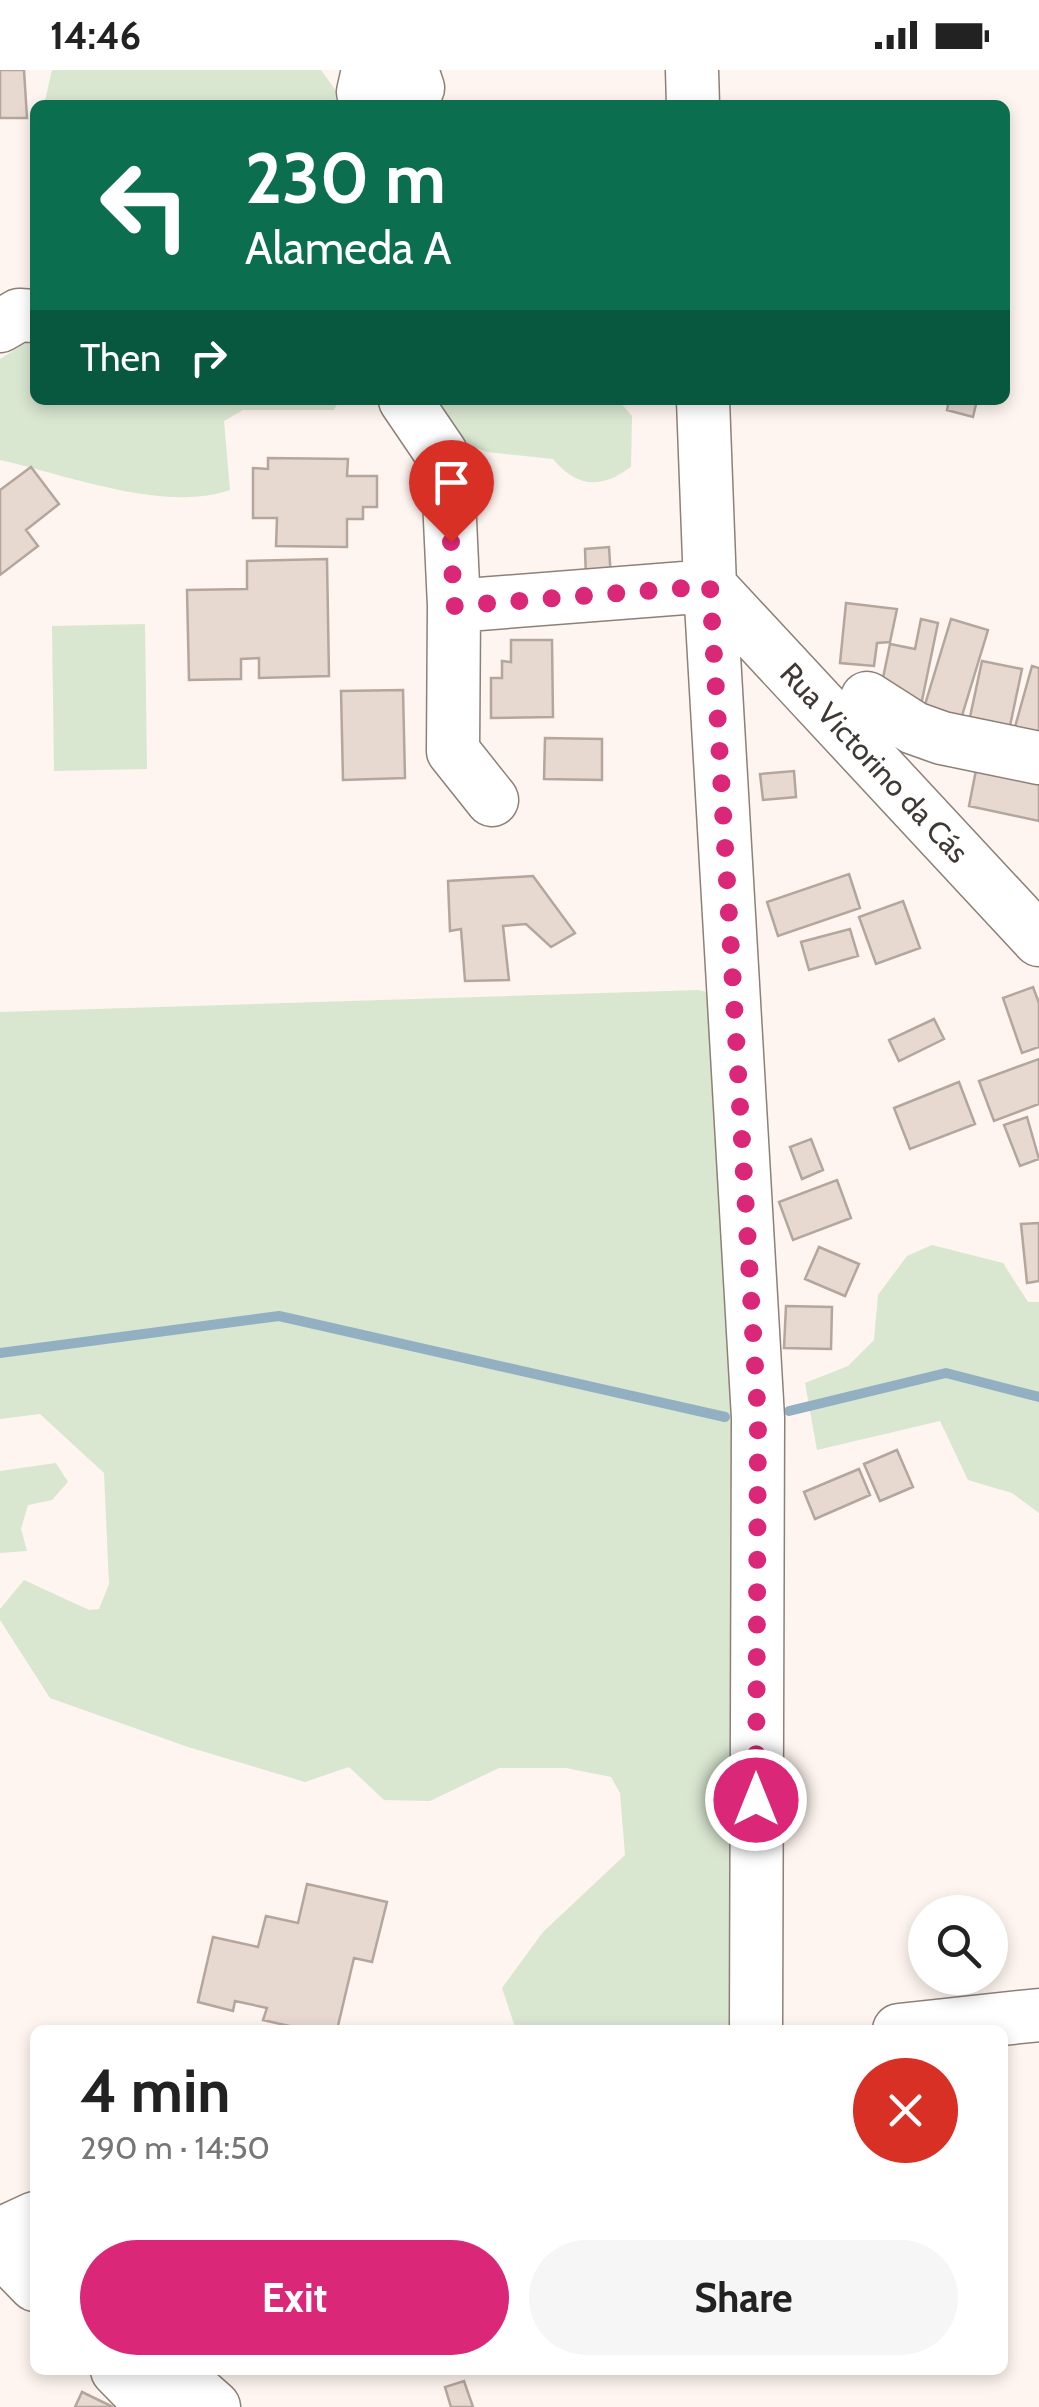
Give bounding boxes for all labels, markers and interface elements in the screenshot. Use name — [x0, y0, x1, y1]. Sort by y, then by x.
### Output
text: 14:46 — [50, 12, 141, 59]
text: 230 m — [245, 135, 446, 221]
icon: left — [80, 140, 210, 270]
text: Alameda A — [245, 221, 452, 275]
icon: right — [181, 330, 236, 385]
text: Then — [80, 334, 161, 381]
pin — [409, 440, 494, 543]
icon: arrive — [424, 455, 479, 510]
street label: Rua Victorino da Cás — [772, 655, 976, 870]
position arrow — [704, 1748, 808, 1852]
map controls — [908, 1895, 1008, 1995]
button: search — [908, 1895, 1008, 1995]
text: 4 min — [80, 2054, 230, 2127]
button: close — [853, 2058, 958, 2163]
text: 290 m · 14:50 — [80, 2128, 270, 2167]
button: Exit — [80, 2240, 509, 2355]
button: Share — [529, 2240, 958, 2355]

